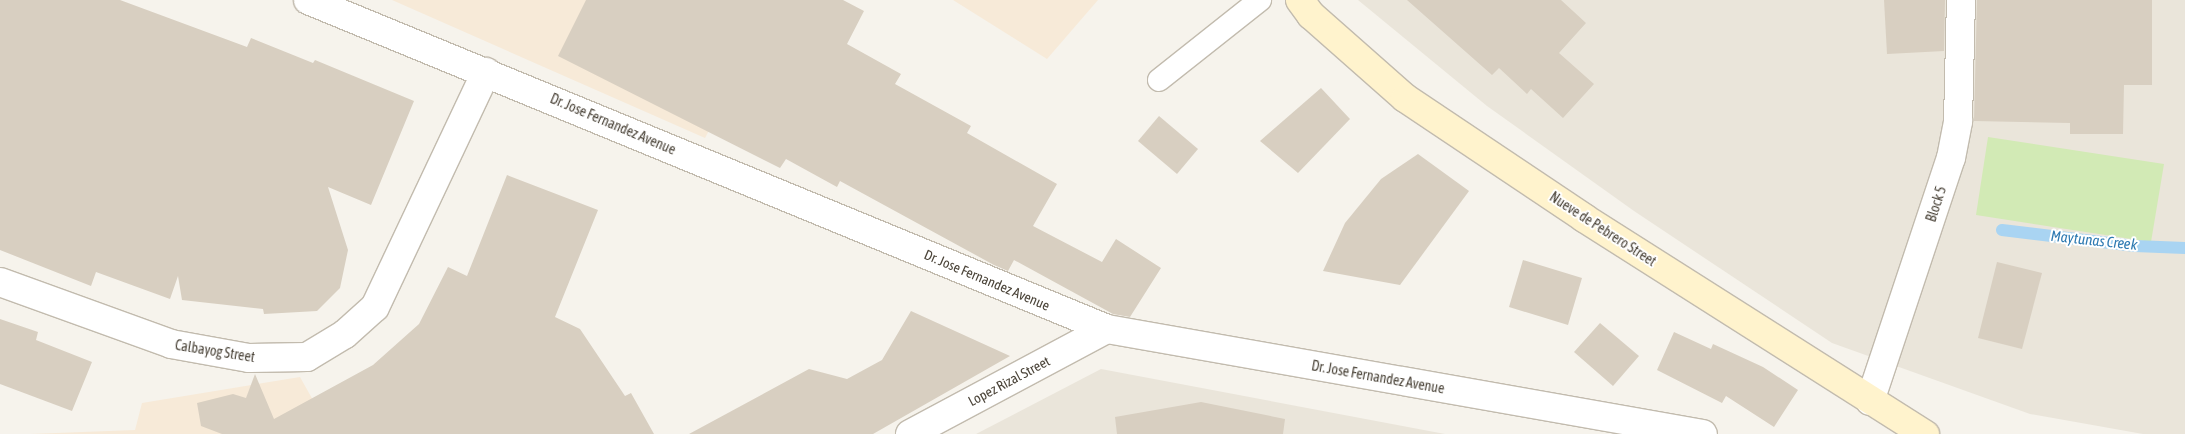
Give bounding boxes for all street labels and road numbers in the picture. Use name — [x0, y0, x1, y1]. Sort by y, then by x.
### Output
street label: Dr. Jose Fernandez Avenue — [548, 90, 678, 158]
street label: Block 5 — [1922, 184, 1950, 224]
street label: Nueve de Pebrero Street — [1547, 188, 1659, 270]
street label: Dr. Jose Fernandez Avenue — [922, 246, 1052, 314]
street label: Calbayog Street — [174, 336, 256, 366]
street label: Lopez Rizal Street — [965, 352, 1053, 410]
street label: Dr. Jose Fernandez Avenue — [1310, 357, 1446, 397]

